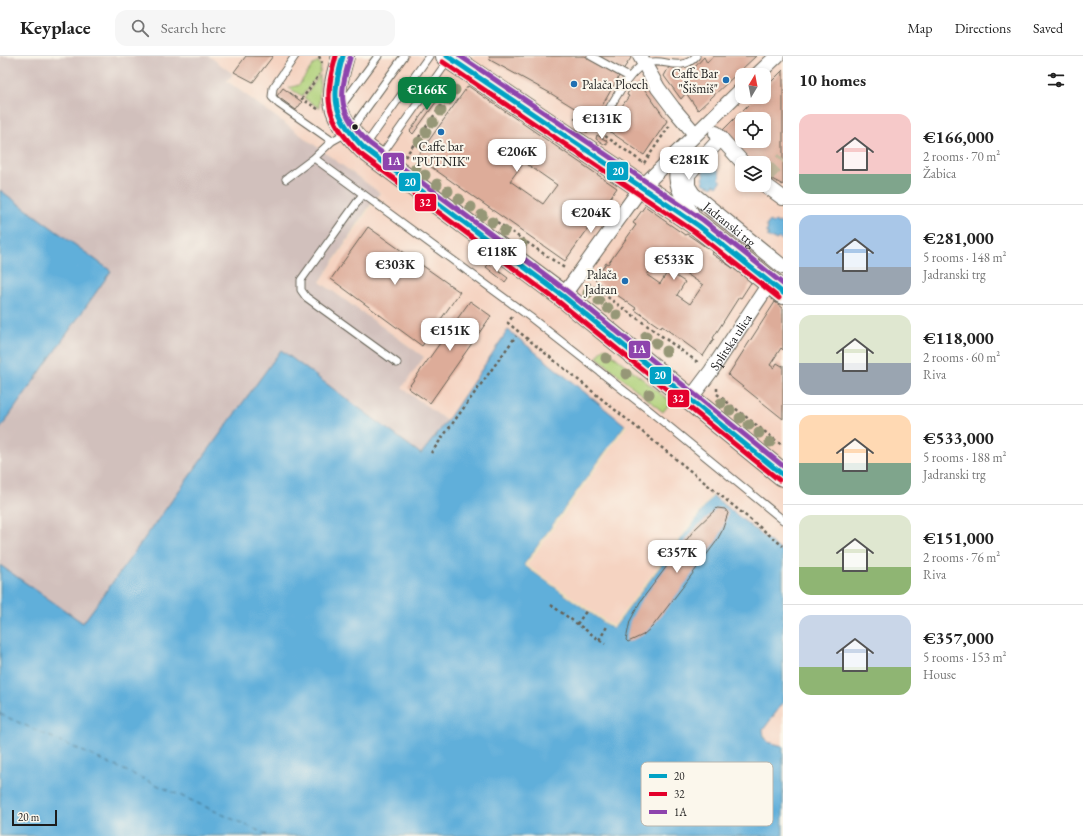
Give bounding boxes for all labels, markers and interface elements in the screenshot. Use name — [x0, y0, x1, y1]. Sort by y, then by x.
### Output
search box — [115, 10, 395, 46]
text: Keyplace — [20, 15, 91, 40]
icon: search — [129, 17, 151, 39]
text: Search here — [161, 18, 226, 37]
text: Map — [907, 19, 933, 37]
text: Directions — [955, 19, 1011, 37]
text: Saved — [1033, 19, 1063, 37]
place label: Caffe Bar "Šišmiš" — [672, 65, 719, 97]
north arrow — [735, 68, 771, 104]
map controls — [735, 68, 771, 192]
text: 10 homes — [799, 69, 866, 91]
icon: filters — [1045, 69, 1067, 91]
marker: Caffe Bar "Šišmiš" — [721, 75, 731, 85]
place label: Palača Ploech — [582, 76, 649, 93]
pin: €166K — [399, 77, 455, 111]
marker: Palača Ploech — [569, 79, 579, 89]
text: €166K — [407, 81, 447, 98]
pin: €131K — [574, 106, 630, 140]
text: €131K — [582, 110, 622, 127]
button: locate — [735, 112, 771, 148]
unlabelled marker — [350, 122, 360, 132]
text: €166,000 — [923, 126, 994, 148]
marker: Caffe bar "PUTNIK" — [436, 127, 446, 137]
icon: home — [831, 130, 879, 178]
place label: Caffe bar "PUTNIK" — [412, 138, 470, 170]
pin: €206K — [489, 139, 545, 173]
text: €206K — [497, 143, 537, 160]
pin: €281K — [661, 147, 717, 181]
text: 2 rooms · 70 m² — [923, 148, 1000, 165]
text: €281K — [669, 151, 709, 168]
line badge: 1A — [382, 152, 405, 171]
text: 1A — [387, 154, 401, 168]
button: layers — [735, 156, 771, 192]
line badge: 20 — [606, 161, 629, 181]
text: 20 — [612, 164, 624, 178]
text: Žabica — [923, 165, 956, 182]
line badge: 20 — [398, 172, 421, 192]
text: 20 — [404, 175, 416, 189]
line badge: 32 — [414, 193, 437, 212]
text: 32 — [419, 195, 431, 209]
street label: Jadranski trg — [699, 197, 760, 251]
pin: €204K — [563, 200, 619, 234]
text: €204K — [571, 204, 611, 221]
text: €281,000 — [923, 227, 994, 249]
icon: home — [831, 231, 879, 279]
pin: €118K — [469, 239, 525, 273]
text: €118K — [477, 243, 517, 260]
pin: €533K — [646, 247, 702, 281]
text: 5 rooms · 148 m² — [923, 249, 1007, 266]
text: €533K — [654, 251, 694, 268]
pin: €303K — [367, 252, 423, 286]
text: €303K — [375, 256, 415, 273]
place label: Palača Jadran — [583, 266, 618, 298]
text: Jadranski trg — [923, 266, 986, 283]
marker: Palača Jadran — [620, 276, 630, 286]
street label: Splitska ulica — [705, 310, 756, 373]
pin: €151K — [422, 318, 478, 352]
text: €151K — [430, 322, 470, 339]
text: €118,000 — [923, 327, 994, 349]
icon: home — [831, 331, 879, 379]
line badge: 1A — [628, 340, 651, 359]
text: 1A — [632, 342, 646, 356]
text: 2 rooms · 60 m² — [923, 349, 1000, 366]
line badge: 20 — [649, 366, 672, 385]
text: Riva — [923, 366, 946, 383]
text: 20 — [654, 368, 666, 382]
line badge: 32 — [667, 389, 690, 408]
text: 32 — [672, 391, 684, 405]
text: €533,000 — [923, 427, 994, 449]
icon: home — [831, 431, 879, 479]
text: 5 rooms · 188 m² — [923, 449, 1007, 466]
text: Jadranski trg — [923, 466, 986, 483]
text: €151,000 — [923, 527, 994, 549]
icon: home — [831, 531, 879, 579]
pin: €357K — [649, 540, 705, 574]
text: €357K — [657, 544, 697, 561]
text: 2 rooms · 76 m² — [923, 549, 1000, 566]
text: Riva — [923, 566, 946, 583]
text: €357,000 — [923, 627, 994, 649]
icon: home — [831, 631, 879, 679]
text: 5 rooms · 153 m² — [923, 649, 1007, 666]
text: House — [923, 666, 956, 683]
legend — [641, 762, 773, 826]
text: 20 — [674, 769, 685, 783]
text: 32 — [674, 787, 685, 801]
text: 1A — [674, 805, 687, 819]
scale bar — [12, 808, 57, 827]
text: 20 m — [18, 810, 39, 824]

